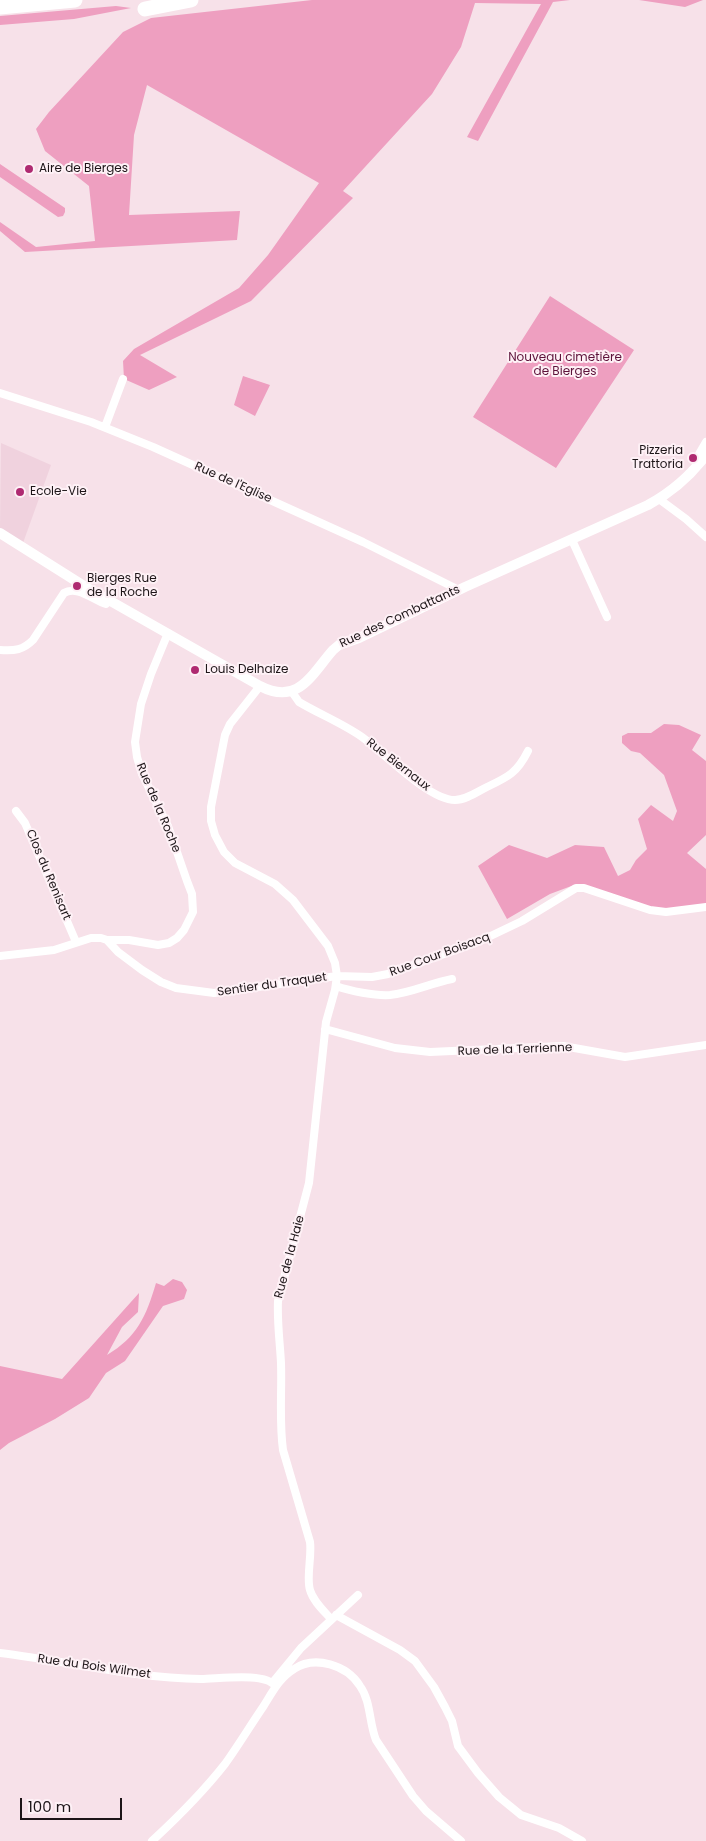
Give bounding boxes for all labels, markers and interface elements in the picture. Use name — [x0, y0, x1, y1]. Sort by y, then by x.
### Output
place label: Aire de Bierges — [39, 162, 128, 176]
marker: Aire de Bierges — [23, 163, 35, 175]
park label: Nouveau cimetière de Bierges — [508, 351, 622, 379]
place label: Pizzeria Trattoria — [632, 444, 683, 472]
marker: Pizzeria Trattoria — [687, 452, 699, 464]
street label: Rue de l'Eglise — [192, 460, 274, 506]
place label: Ecole-Vie — [30, 485, 87, 499]
marker: Ecole-Vie — [14, 486, 26, 498]
place label: Bierges Rue de la Roche — [87, 572, 157, 600]
marker: Bierges Rue de la Roche — [71, 580, 83, 592]
street label: Rue des Combattants — [337, 583, 463, 651]
place label: Louis Delhaize — [205, 663, 288, 677]
marker: Louis Delhaize — [189, 664, 201, 676]
street label: Rue Biernaux — [363, 736, 433, 794]
street label: Rue de la Roche — [133, 761, 183, 855]
street label: Clos du Renisart — [22, 828, 74, 922]
street label: Rue Cour Boisacq — [388, 930, 492, 980]
street label: Sentier du Traquet — [216, 970, 328, 1000]
street label: Rue de la Terrienne — [457, 1041, 573, 1059]
street label: Rue de la Haie — [272, 1214, 308, 1300]
street label: Rue du Bois Wilmet — [37, 1652, 151, 1682]
scale bar — [22, 1788, 125, 1820]
text: 100 m — [28, 1796, 71, 1817]

